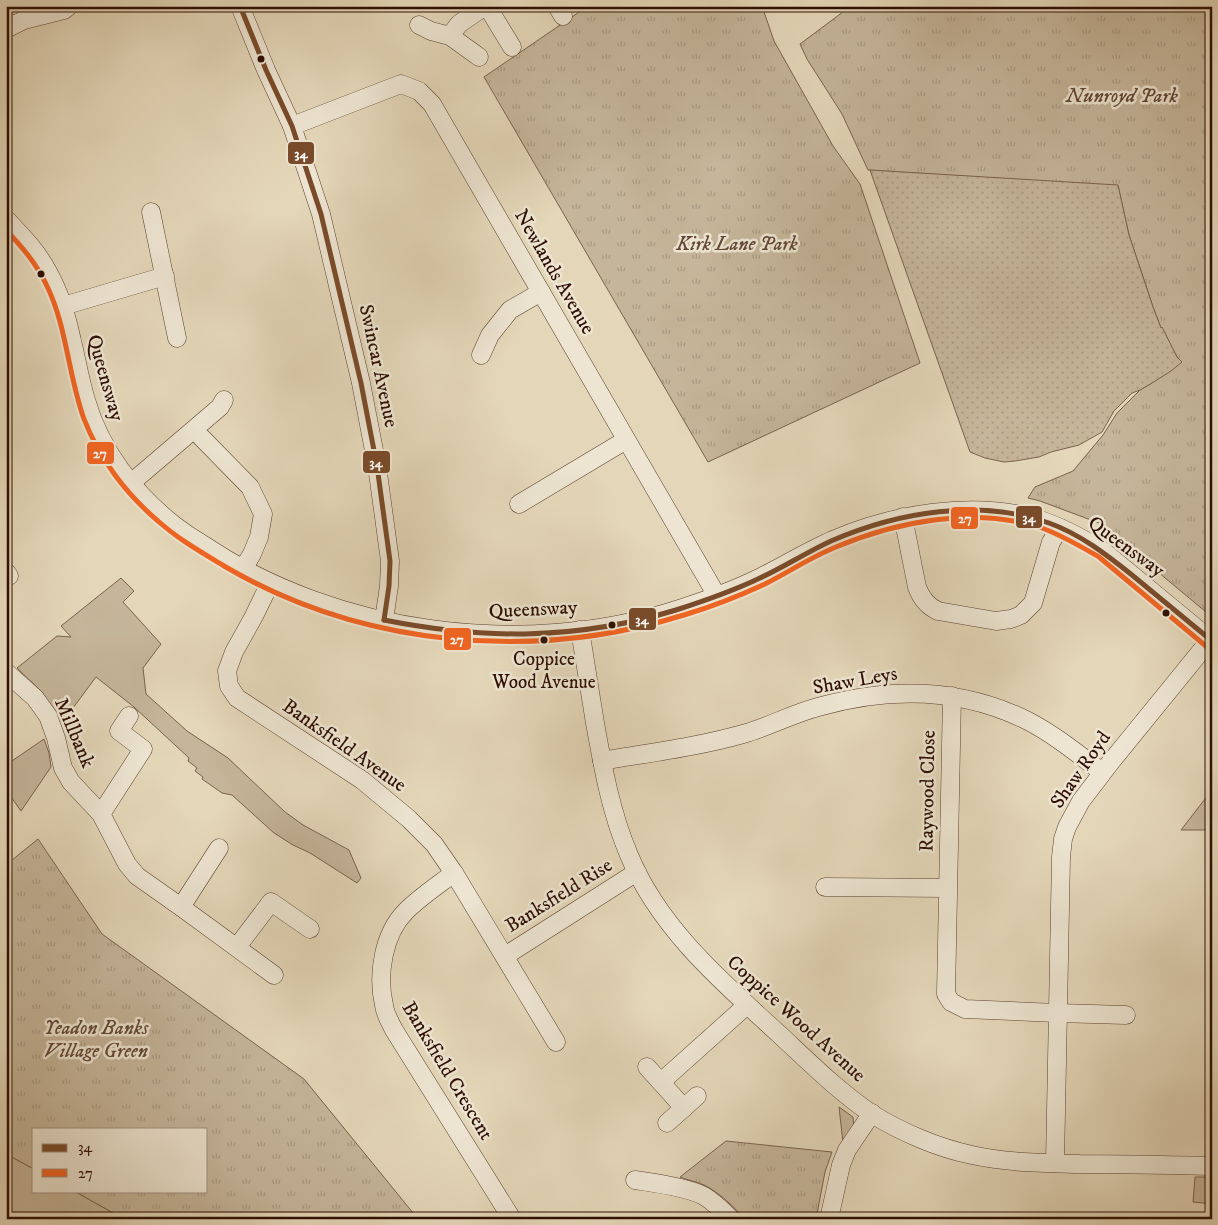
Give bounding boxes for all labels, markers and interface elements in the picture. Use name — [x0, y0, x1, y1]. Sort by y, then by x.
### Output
unlabelled marker — [256, 54, 266, 64]
park label: Nunroyd Park — [1065, 84, 1179, 109]
line badge: 34 — [287, 141, 315, 165]
text: 34 — [294, 145, 309, 163]
street label: Newlands Avenue — [508, 205, 600, 339]
park label: Kirk Lane Park — [675, 232, 798, 257]
unlabelled marker — [36, 269, 46, 279]
street label: Swincar Avenue — [353, 302, 403, 430]
street label: Queensway — [81, 332, 129, 425]
line badge: 27 — [86, 441, 115, 465]
text: 27 — [93, 445, 107, 463]
line badge: 34 — [362, 450, 391, 474]
text: 34 — [369, 454, 384, 472]
line badge: 34 — [1015, 505, 1043, 529]
line badge: 27 — [950, 506, 979, 530]
text: 34 — [1022, 509, 1037, 527]
text: 27 — [958, 510, 972, 528]
street label: Queensway — [1083, 511, 1170, 584]
street label: Queensway — [488, 595, 579, 625]
line badge: 34 — [628, 607, 657, 631]
unlabelled marker — [1161, 608, 1171, 618]
text: 34 — [635, 611, 650, 629]
unlabelled marker — [607, 620, 617, 630]
line badge: 27 — [443, 627, 472, 651]
text: 27 — [450, 631, 464, 649]
marker: Coppice Wood Avenue — [539, 635, 549, 645]
place label: Coppice Wood Avenue — [491, 648, 596, 694]
street label: Shaw Leys — [811, 661, 899, 701]
street label: Millbank — [48, 694, 100, 772]
street label: Banksfield Avenue — [277, 694, 411, 798]
street label: Shaw Royd — [1045, 726, 1117, 814]
street label: Raywood Close — [914, 730, 942, 852]
street label: Banksfield Rise — [501, 853, 617, 939]
street label: Coppice Wood Avenue — [721, 950, 871, 1088]
street label: Banksfield Crescent — [396, 997, 498, 1145]
park label: Yeadon Banks Village Green — [44, 1016, 149, 1064]
legend — [32, 1128, 208, 1192]
text: 34 — [78, 1138, 93, 1157]
text: 27 — [78, 1164, 93, 1183]

